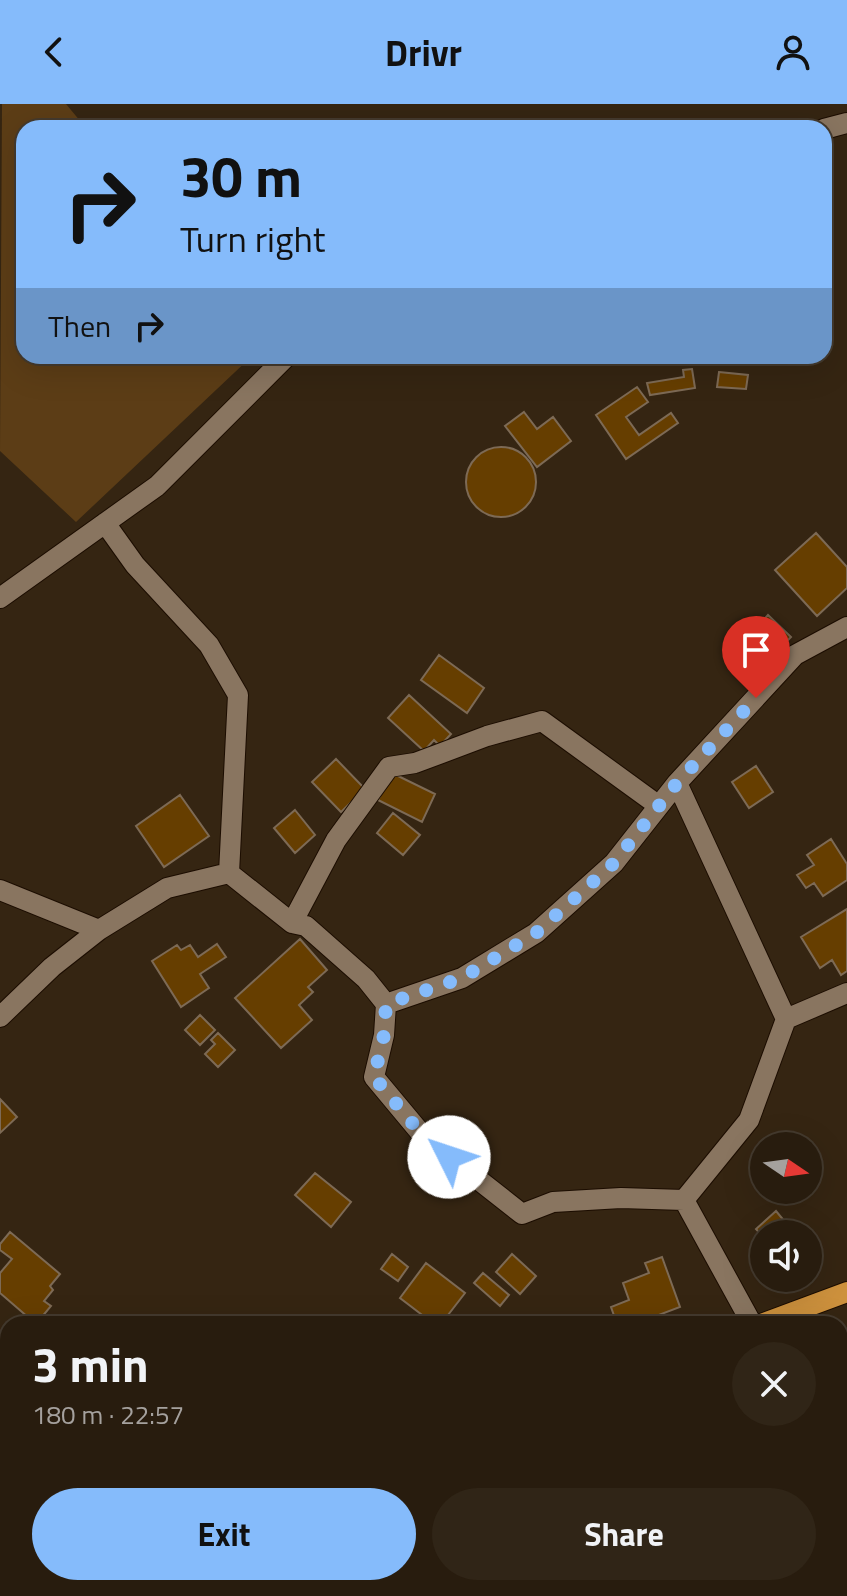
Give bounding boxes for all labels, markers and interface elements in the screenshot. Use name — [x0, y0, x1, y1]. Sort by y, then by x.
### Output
text: Drivr — [385, 25, 462, 80]
icon: back — [32, 30, 76, 74]
icon: person — [771, 30, 815, 74]
text: 30 m — [180, 134, 302, 219]
icon: right — [48, 152, 152, 256]
text: Turn right — [180, 211, 325, 266]
text: Then — [48, 303, 111, 349]
icon: right — [127, 304, 171, 348]
pin — [722, 616, 790, 698]
icon: arrive — [734, 628, 778, 672]
position arrow — [407, 1115, 491, 1199]
north arrow — [750, 1132, 822, 1204]
map controls — [750, 1132, 822, 1292]
button: sound — [750, 1220, 822, 1292]
text: 3 min — [32, 1328, 149, 1401]
button: close — [732, 1342, 816, 1426]
text: 180 m · 22:57 — [32, 1395, 184, 1434]
button: Exit — [32, 1488, 416, 1580]
button: Share — [432, 1488, 816, 1580]

